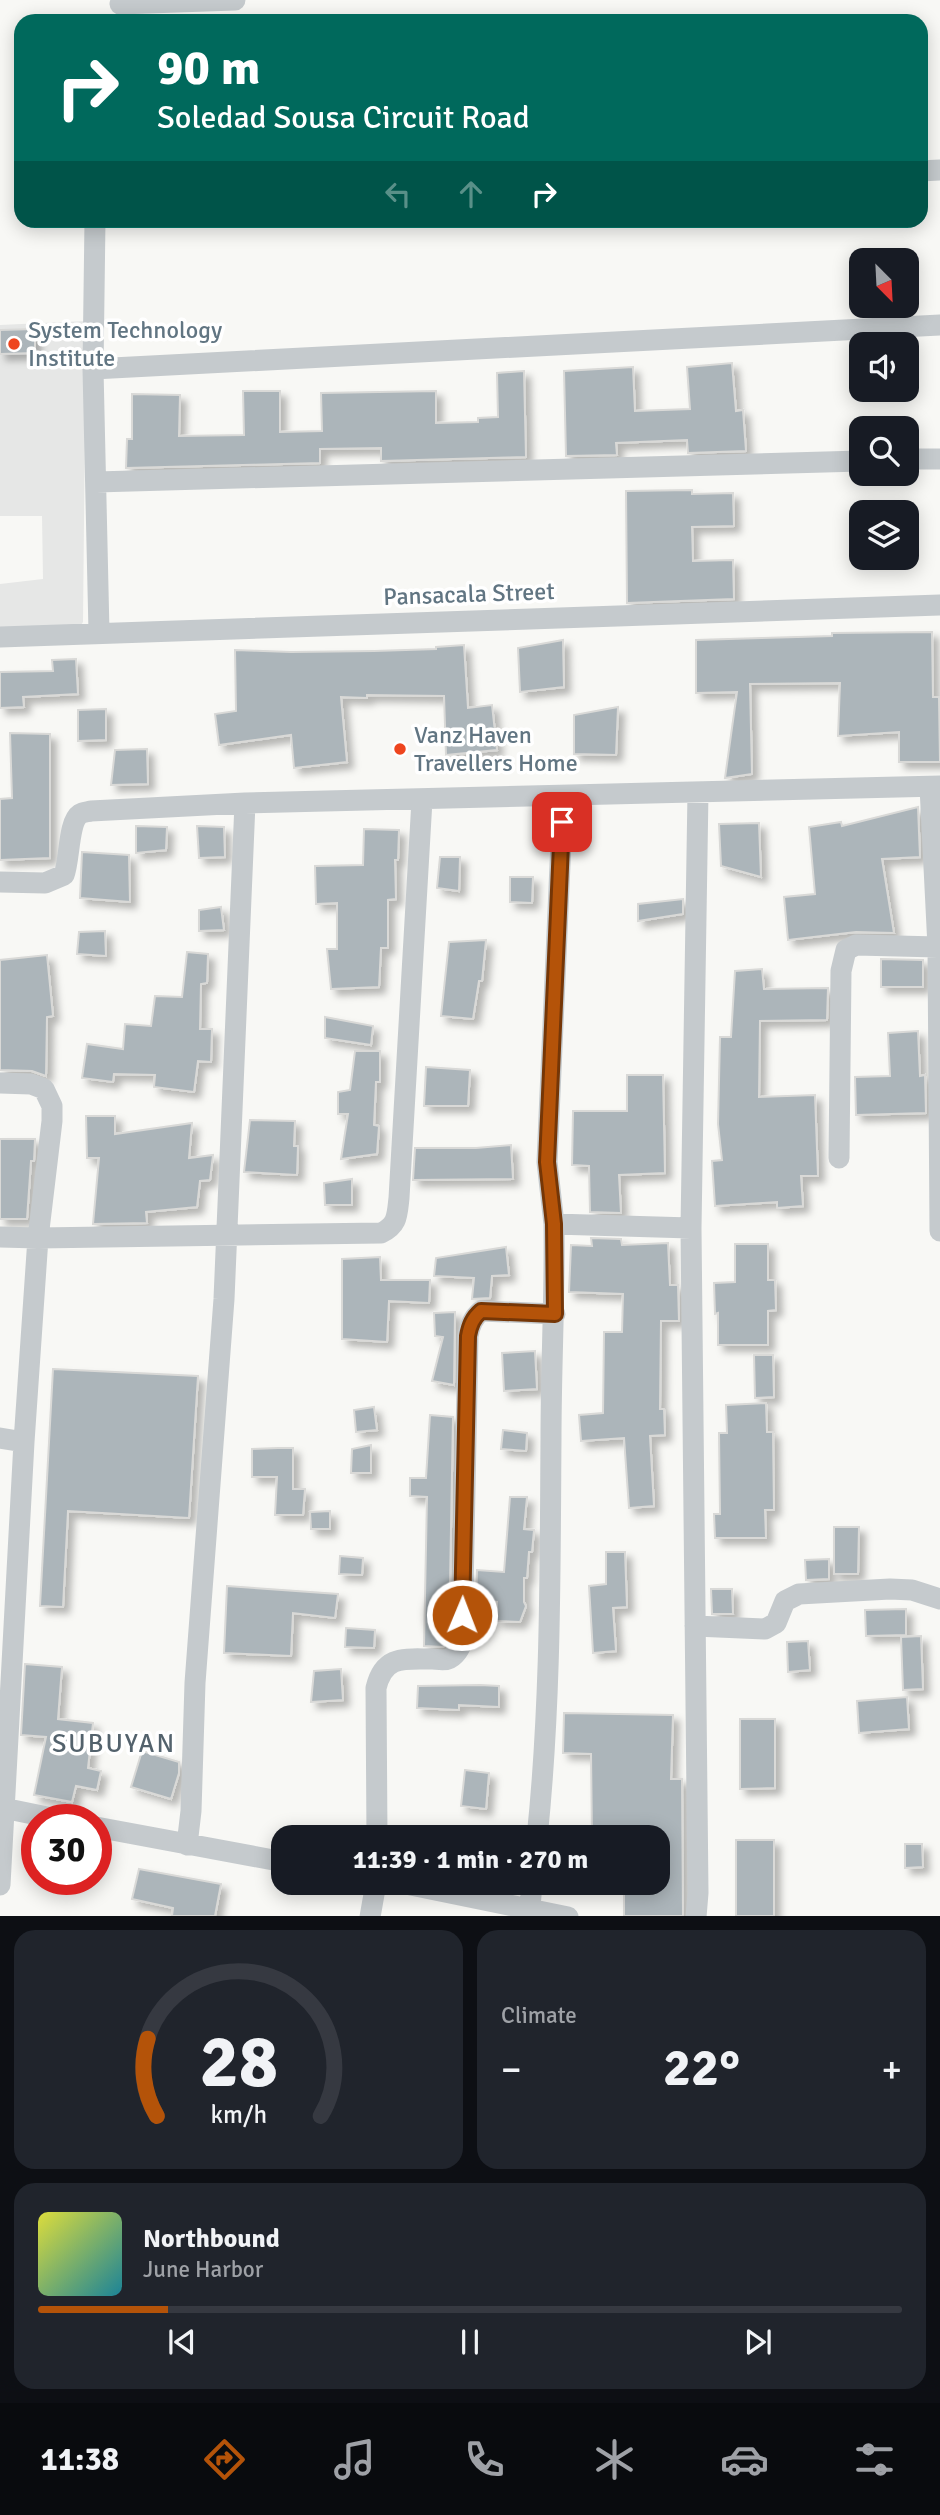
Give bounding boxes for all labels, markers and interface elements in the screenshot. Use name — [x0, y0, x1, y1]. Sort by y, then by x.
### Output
text: 90 m — [157, 38, 260, 98]
icon: right — [42, 42, 133, 133]
text: Soledad Sousa Circuit Road — [157, 98, 530, 137]
icon: left — [379, 175, 417, 213]
icon: ahead — [452, 175, 490, 213]
icon: right — [525, 175, 563, 213]
north arrow — [849, 248, 919, 318]
map controls — [849, 248, 919, 570]
place label: System Technology Institute — [28, 315, 222, 373]
button: sound — [849, 332, 919, 402]
marker: System Technology Institute — [6, 336, 22, 352]
button: search — [849, 416, 919, 486]
button: layers — [849, 500, 919, 570]
street label: Pansacala Street — [383, 576, 555, 612]
place label: Vanz Haven Travellers Home — [414, 720, 578, 778]
marker: Vanz Haven Travellers Home — [392, 741, 408, 757]
pin — [532, 792, 592, 852]
icon: arrive — [543, 803, 581, 841]
position arrow — [425, 1578, 499, 1652]
district label: SUBUYAN — [52, 1728, 176, 1760]
speed limit sign: 30 — [21, 1804, 112, 1895]
text: 11:39 · 1 min · 270 m — [353, 1844, 588, 1876]
text: Climate — [501, 2001, 577, 2030]
text: 28 — [199, 2018, 278, 2107]
text: 22° — [663, 2036, 740, 2100]
text: − — [501, 2046, 522, 2093]
text: + — [881, 2046, 902, 2093]
text: km/h — [210, 2098, 267, 2129]
text: Northbound — [143, 2223, 280, 2255]
text: June Harbor — [143, 2255, 263, 2284]
icon: previous — [163, 2323, 201, 2361]
icon: pause — [451, 2323, 489, 2361]
icon: next — [739, 2323, 777, 2361]
icon: directions — [200, 2435, 249, 2484]
icon: music — [330, 2435, 379, 2484]
icon: phone — [460, 2435, 509, 2484]
icon: climate — [590, 2435, 639, 2484]
icon: car — [720, 2435, 769, 2484]
icon: filters — [850, 2435, 899, 2484]
text: 11:38 — [41, 2440, 119, 2479]

